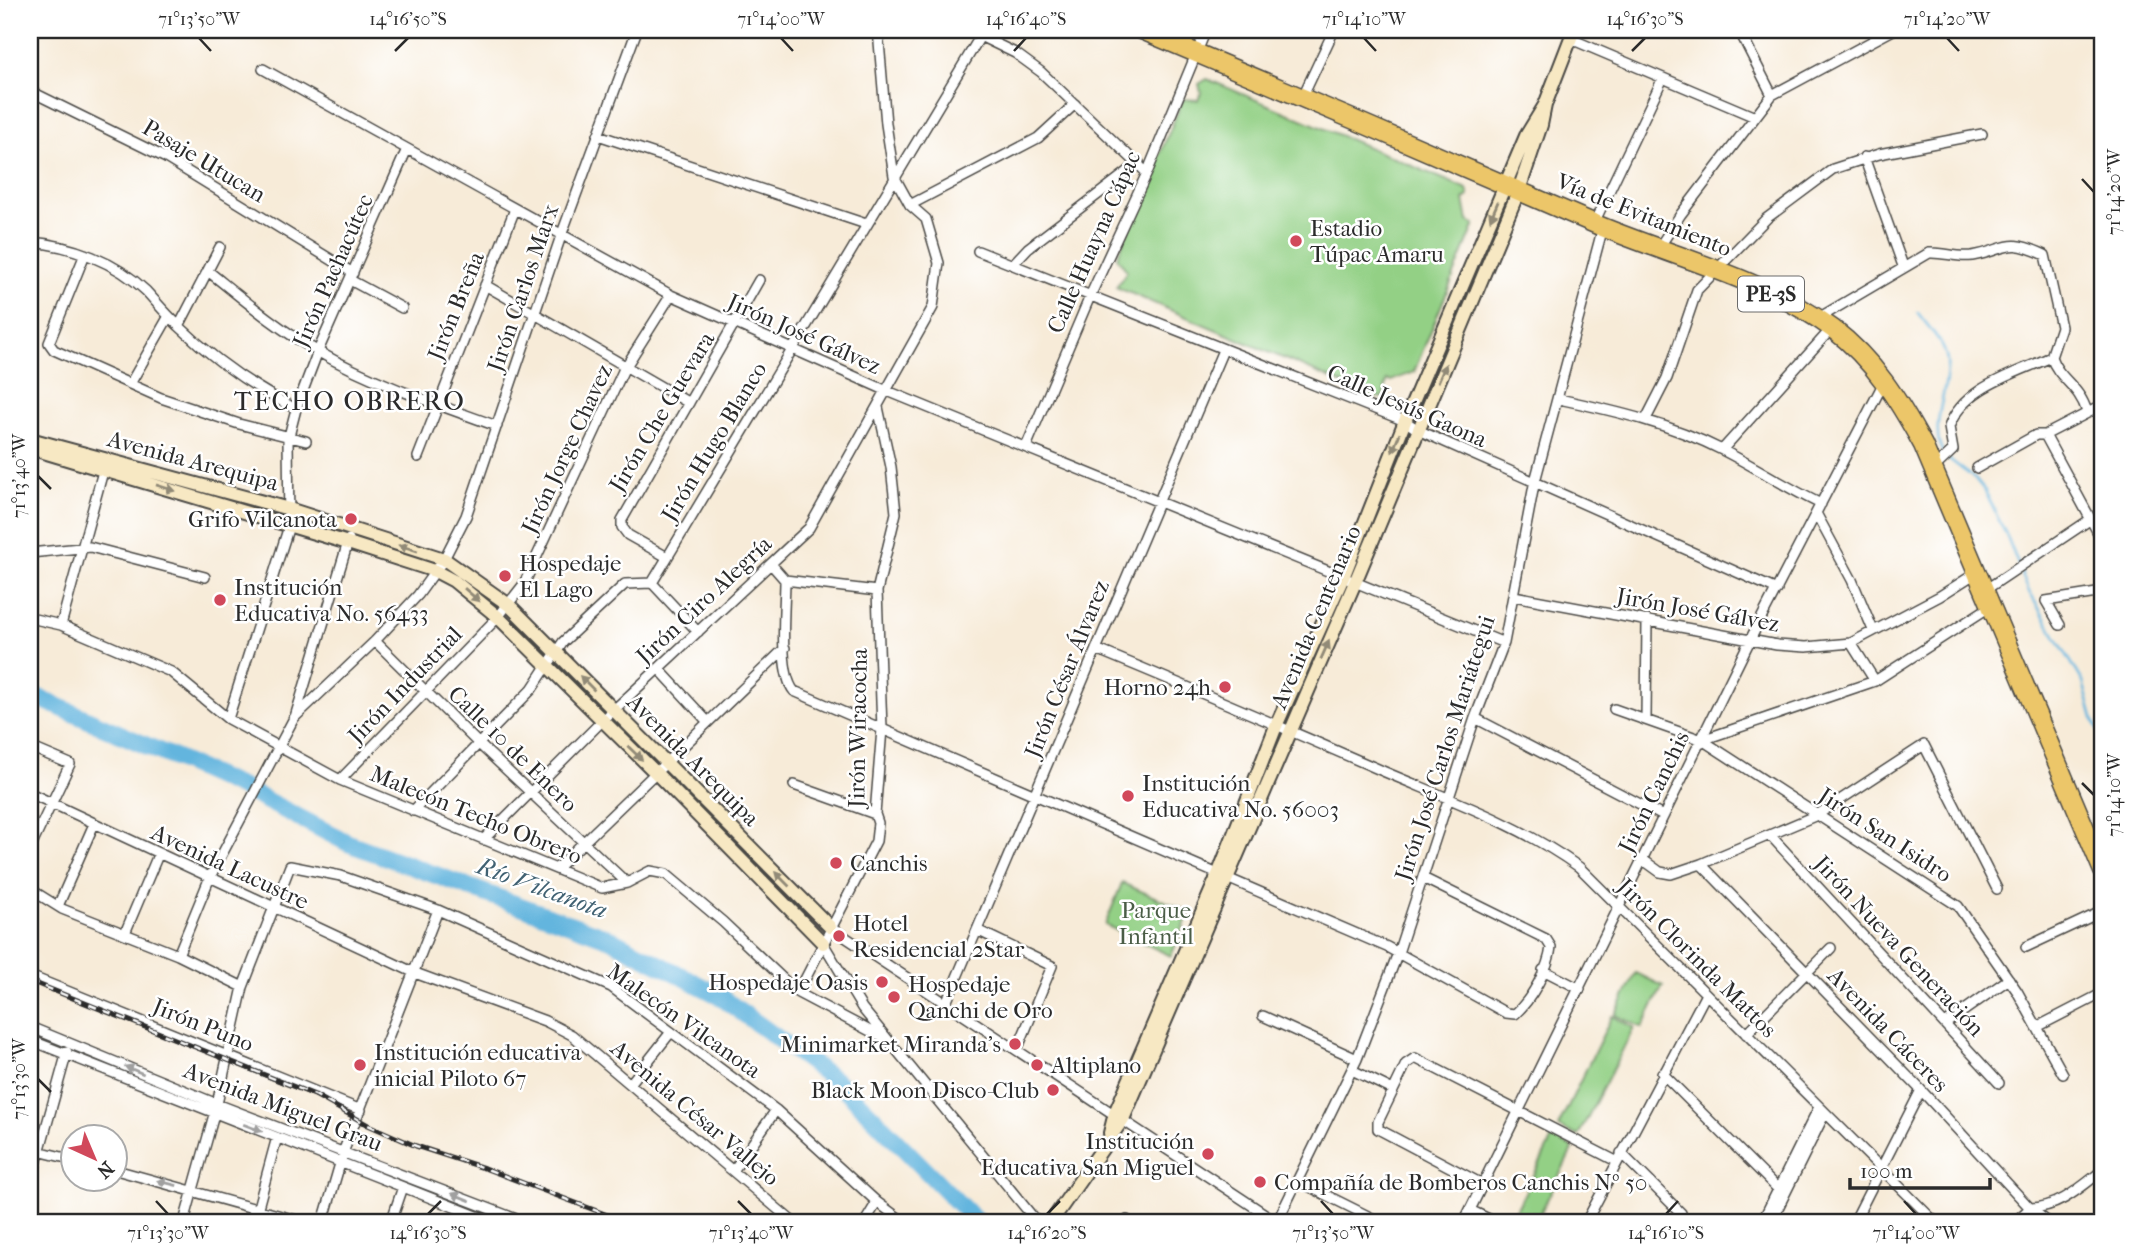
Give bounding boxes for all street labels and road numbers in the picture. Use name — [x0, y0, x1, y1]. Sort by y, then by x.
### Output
street label: Pasaje Utucan — [138, 114, 271, 209]
street label: Calle Huayna Cápac — [1042, 147, 1146, 337]
street label: Vía de Evitamiento — [1552, 167, 1736, 262]
street label: Jirón Pachacútec — [286, 190, 379, 354]
street label: Jirón Carlos Marx — [481, 201, 564, 377]
street label: Jirón Breña — [421, 248, 490, 366]
road number: PE-3S — [1738, 276, 1804, 312]
street label: Jirón José Gálvez — [721, 287, 885, 380]
street label: Jirón Che Guevara — [603, 327, 721, 499]
street label: Jirón Hugo Blanco — [655, 357, 772, 528]
street label: Calle Jesús Gaona — [1323, 359, 1491, 453]
street label: Jirón Jorge Chavez — [515, 360, 618, 540]
street label: Avenida Arequipa — [104, 425, 282, 497]
street label: Avenida Centenario — [1265, 521, 1367, 714]
street label: Jirón Ciro Alegría — [629, 530, 777, 671]
street label: Jirón César Álvarez — [1018, 576, 1115, 764]
street label: Jirón José Gálvez — [1613, 582, 1782, 638]
street label: Jirón José Carlos Mariátegui — [1389, 612, 1501, 886]
street label: Jirón Industrial — [341, 620, 468, 751]
street label: Jirón Wiracocha — [843, 648, 873, 810]
street label: Calle 10 de Enero — [443, 680, 583, 818]
street label: Avenida Arequipa — [621, 688, 765, 832]
street label: Jirón Canchis — [1612, 727, 1695, 859]
street label: Malecón Techo Obrero — [366, 760, 586, 870]
street label: Jirón San Isidro — [1812, 781, 1957, 888]
street label: Avenida Lacustre — [146, 818, 313, 915]
street label: Jirón Nueva Generación — [1807, 849, 1990, 1042]
street label: Jirón Clorinda Mattos — [1610, 871, 1782, 1043]
street label: Malecón Vilcanota — [602, 958, 766, 1084]
street label: Avenida Cáceres — [1821, 962, 1954, 1098]
street label: Jirón Puno — [147, 992, 257, 1057]
street label: Avenida César Vallejo — [605, 1034, 785, 1191]
street label: Avenida Miguel Grau — [179, 1056, 386, 1157]

